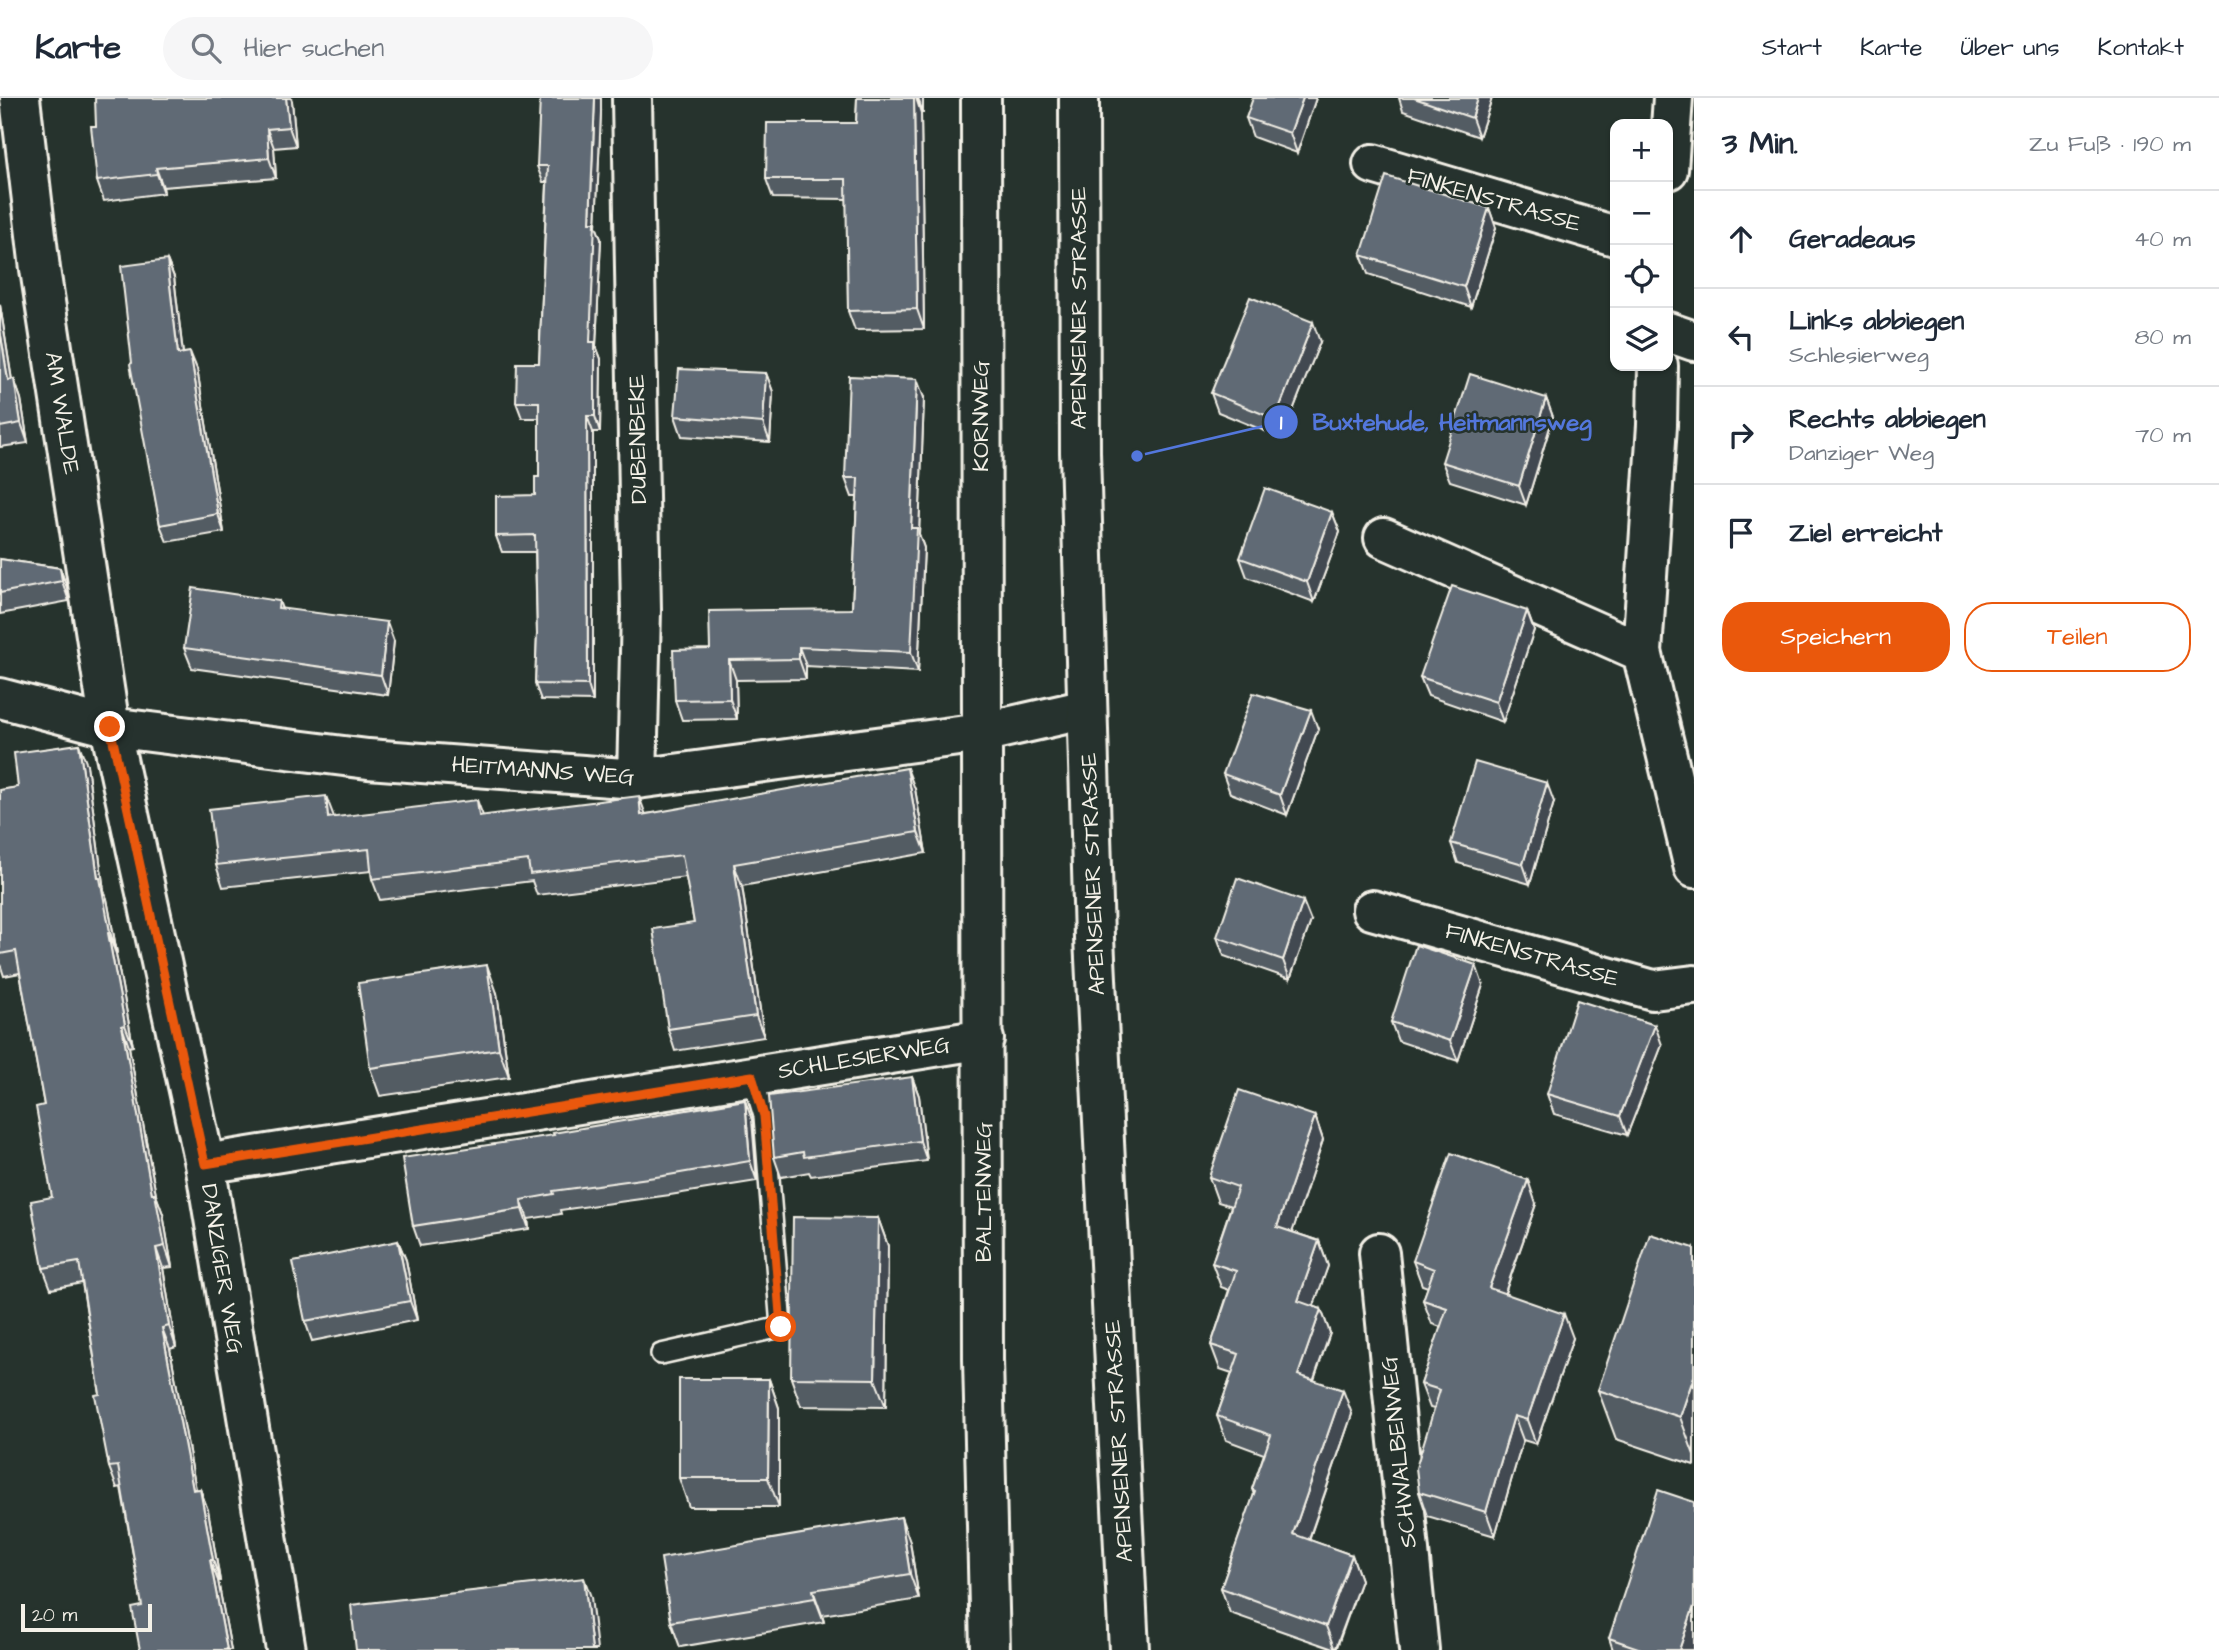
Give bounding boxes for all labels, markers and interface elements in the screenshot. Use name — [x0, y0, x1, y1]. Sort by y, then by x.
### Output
search box — [163, 17, 653, 80]
text: Karte — [35, 25, 121, 71]
icon: search — [187, 29, 225, 67]
text: Hier suchen — [243, 30, 384, 66]
text: Start — [1762, 31, 1822, 65]
text: Karte — [1860, 31, 1923, 65]
text: Über uns — [1961, 31, 2060, 65]
text: Kontakt — [2098, 31, 2184, 65]
map controls — [1610, 119, 1673, 371]
button: + — [1610, 119, 1673, 182]
text: 3 Min. — [1722, 123, 1798, 165]
text: Zu Fuß · 190 m — [2029, 128, 2191, 160]
street label: FINKENSTRASSE — [1403, 160, 1585, 240]
button: − — [1610, 182, 1673, 245]
street label: APENSENER STRASSE — [1063, 186, 1095, 429]
icon: ahead — [1722, 220, 1760, 258]
text: Geradeaus — [1789, 221, 1916, 257]
text: 40 m — [2134, 223, 2191, 255]
button: locate — [1610, 245, 1673, 308]
text: Links abbiegen — [1789, 303, 1964, 339]
button: layers — [1610, 308, 1673, 371]
icon: left — [1722, 318, 1760, 356]
text: 80 m — [2134, 321, 2191, 353]
text: Schlesierweg — [1789, 339, 1929, 371]
street label: AM WALDE — [37, 349, 88, 477]
street label: KORNWEG — [965, 360, 997, 472]
street label: DUBENBEKE — [621, 373, 655, 504]
callout: Buxtehude, Heitmannsweg — [1264, 400, 1606, 445]
text: Rechts abbiegen — [1789, 401, 1986, 437]
text: Buxtehude, Heitmannsweg — [1312, 406, 1592, 441]
text: 1 — [1280, 408, 1283, 437]
icon: right — [1722, 416, 1760, 454]
text: 70 m — [2135, 419, 2191, 451]
text: Danziger Weg — [1789, 437, 1934, 469]
icon: arrive — [1722, 514, 1760, 552]
text: Ziel erreicht — [1789, 515, 1943, 551]
button: Speichern — [1722, 602, 1950, 672]
button: Teilen — [1964, 602, 2191, 672]
route end — [94, 711, 125, 742]
street label: HEITMANNS WEG — [451, 749, 636, 793]
street label: APENSENER STRASSE — [1073, 752, 1113, 996]
street label: FINKENSTRASSE — [1441, 915, 1623, 995]
street label: SCHLESIERWEG — [776, 1029, 952, 1087]
street label: BALTENWEG — [968, 1122, 1000, 1262]
street label: DANZIGER WEG — [193, 1182, 251, 1356]
route start — [765, 1311, 796, 1342]
street label: APENSENER STRASSE — [1097, 1319, 1141, 1563]
street label: SCHWALBENWEG — [1373, 1354, 1425, 1550]
scale bar — [21, 1601, 152, 1633]
text: 20 m — [32, 1602, 77, 1629]

